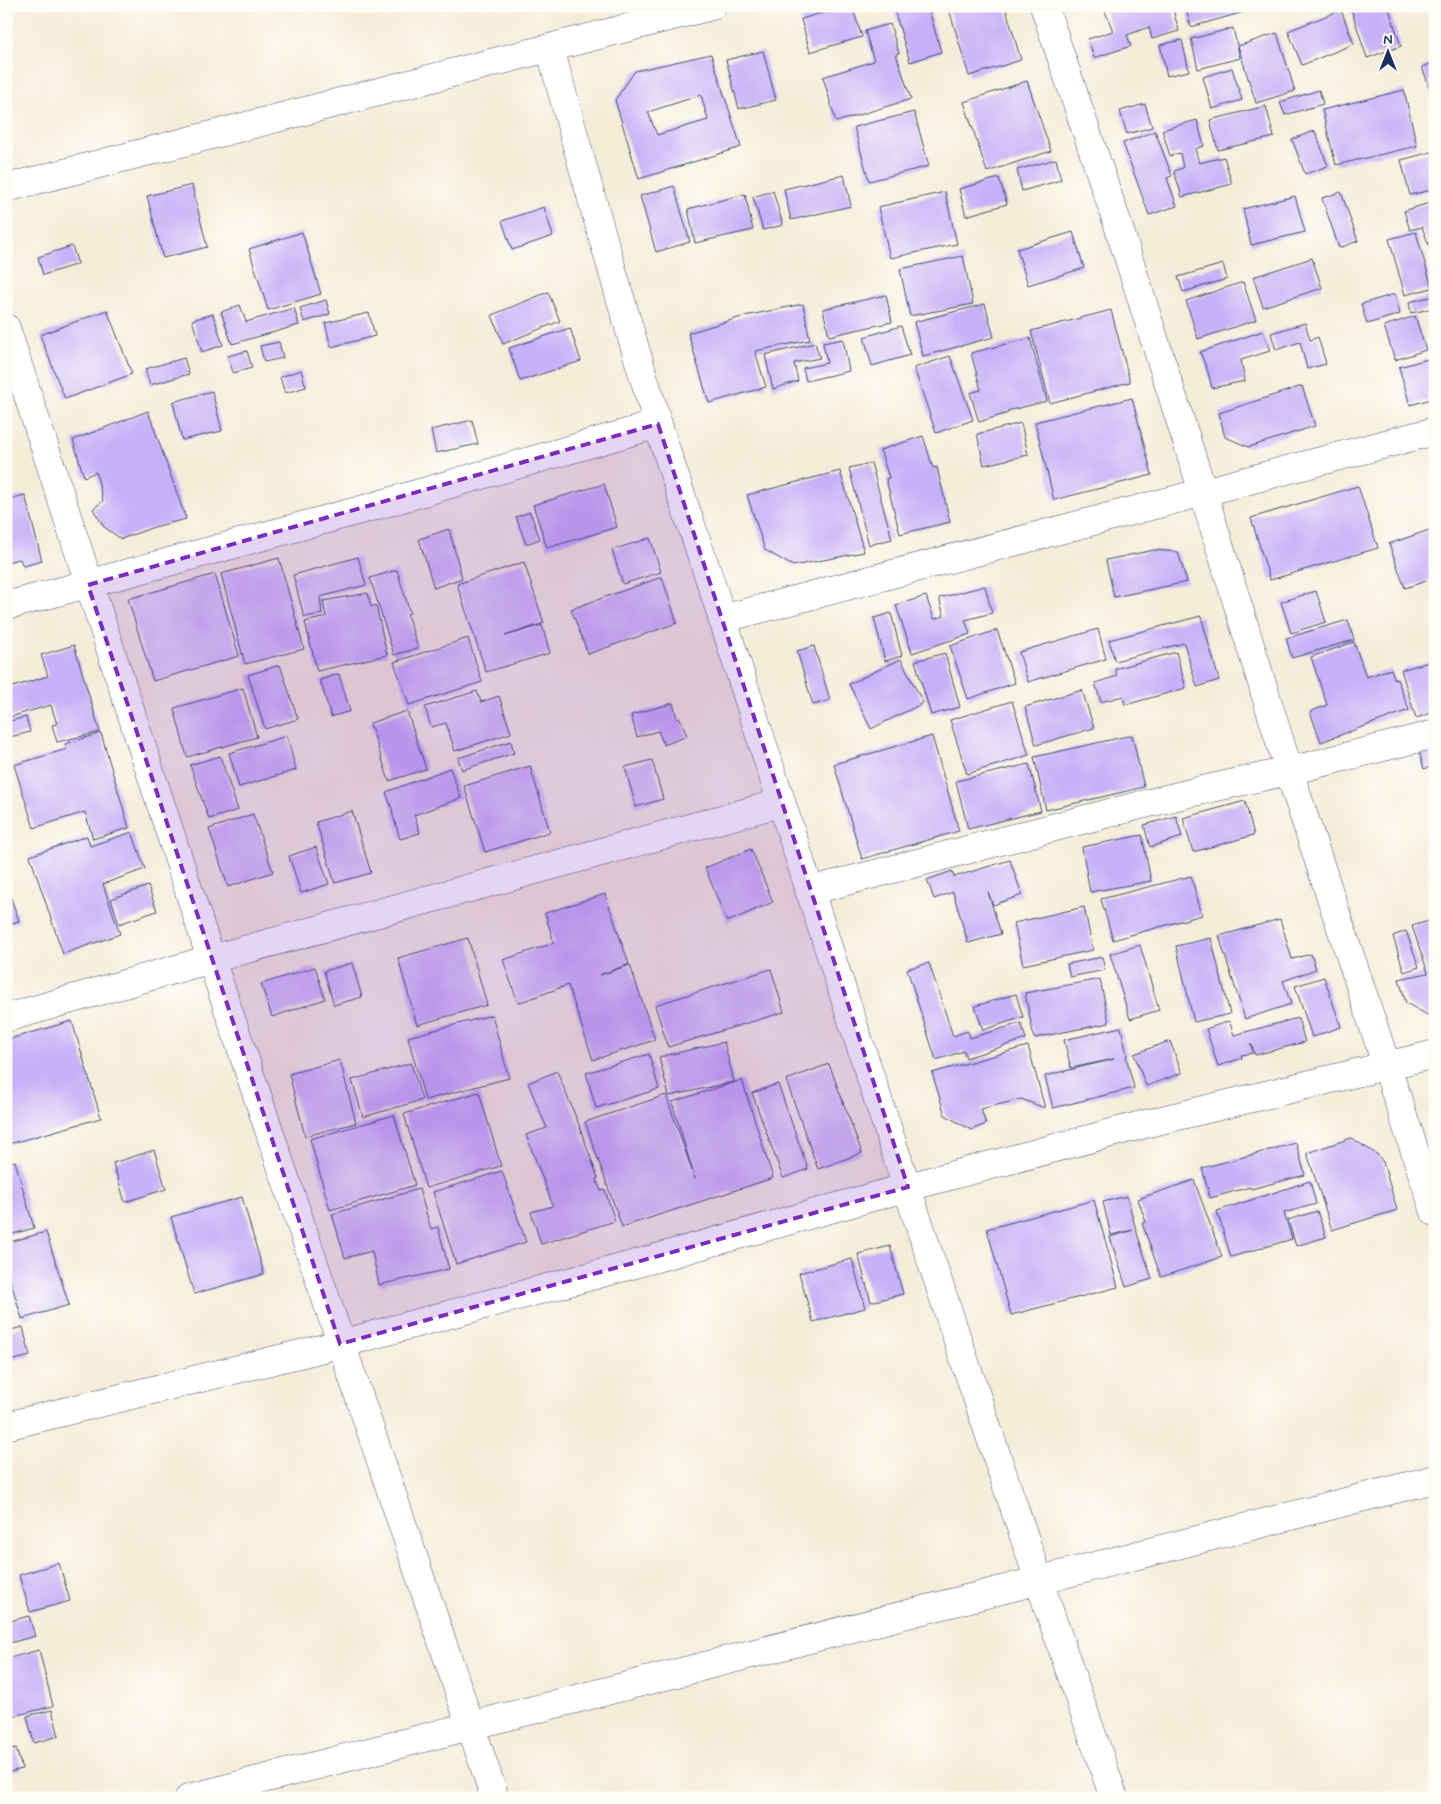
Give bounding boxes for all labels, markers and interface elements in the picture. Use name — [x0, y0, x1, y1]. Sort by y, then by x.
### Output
north arrow — [1364, 28, 1414, 78]
text: N — [1383, 31, 1393, 49]

